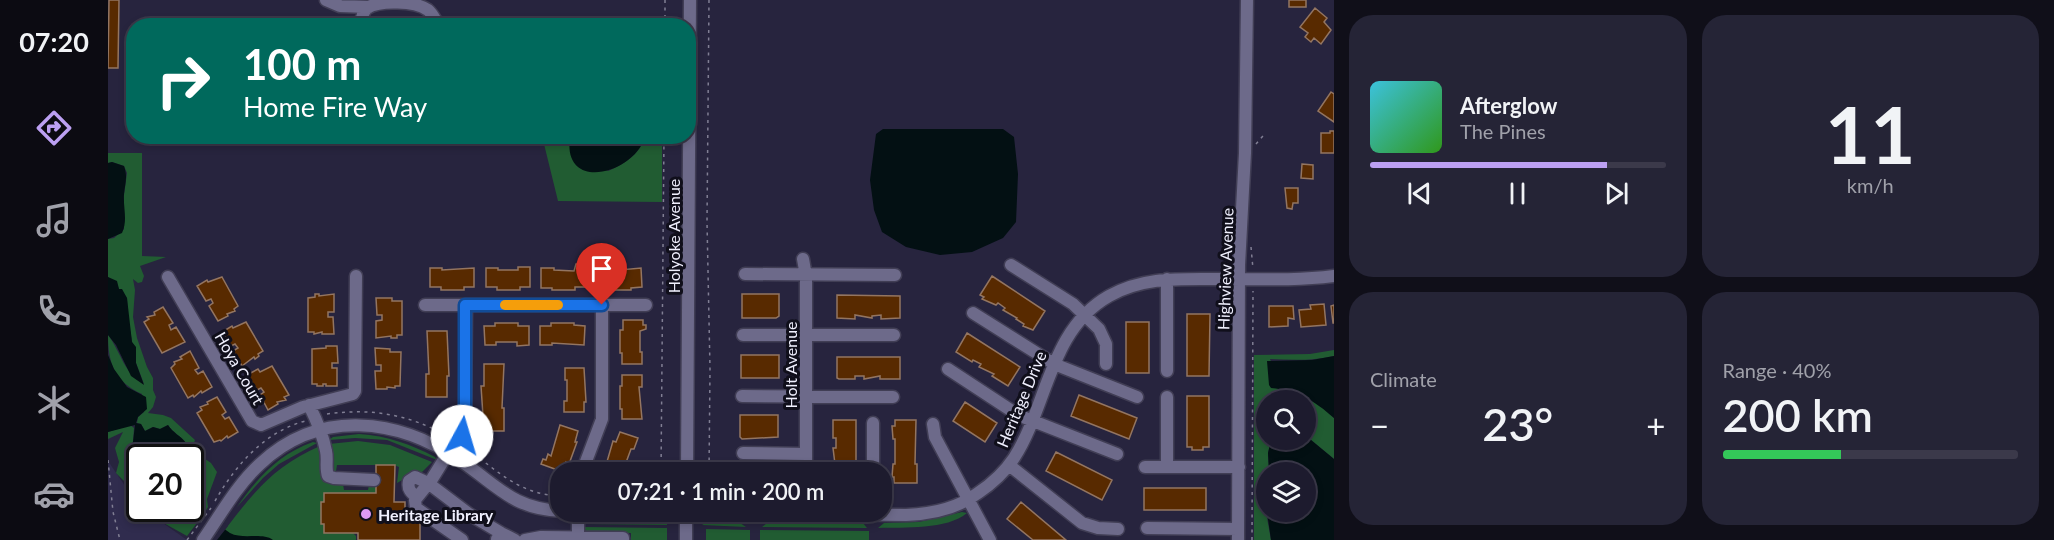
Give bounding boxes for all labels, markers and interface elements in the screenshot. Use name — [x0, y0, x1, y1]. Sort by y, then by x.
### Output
text: 07:20 — [19, 25, 89, 58]
text: 100 m — [243, 39, 361, 89]
icon: right — [144, 42, 222, 120]
text: 11 — [1825, 87, 1915, 181]
text: Home Fire Way — [243, 90, 427, 123]
text: Afterglow — [1460, 92, 1557, 119]
icon: directions — [33, 107, 75, 149]
text: The Pines — [1460, 119, 1546, 143]
text: km/h — [1847, 173, 1894, 197]
icon: previous — [1403, 177, 1436, 210]
icon: pause — [1501, 177, 1534, 210]
icon: next — [1600, 177, 1633, 210]
street label: Holyoke Avenue — [664, 179, 683, 293]
icon: music — [33, 199, 75, 241]
street label: Highview Avenue — [1213, 208, 1237, 330]
pin — [576, 243, 627, 305]
icon: arrive — [585, 252, 618, 285]
icon: phone — [33, 290, 75, 332]
street label: Holt Avenue — [781, 321, 800, 409]
street label: Hoya Court — [212, 328, 269, 408]
street label: Heritage Drive — [992, 348, 1050, 450]
text: Range · 40% — [1723, 358, 1831, 382]
text: Climate — [1370, 367, 1437, 391]
icon: climate — [33, 382, 75, 424]
text: 200 km — [1723, 388, 1873, 442]
map controls — [1256, 390, 1316, 522]
button: search — [1256, 390, 1316, 450]
text: 23° — [1482, 397, 1553, 451]
position arrow — [430, 404, 494, 468]
text: − — [1370, 405, 1389, 445]
text: + — [1646, 405, 1665, 445]
speed limit sign: 20 — [126, 444, 204, 522]
button: layers — [1256, 462, 1316, 522]
icon: car — [33, 473, 75, 515]
text: 07:21 · 1 min · 200 m — [618, 478, 824, 505]
place label: Heritage Library — [378, 505, 494, 524]
marker: Heritage Library — [359, 507, 373, 521]

